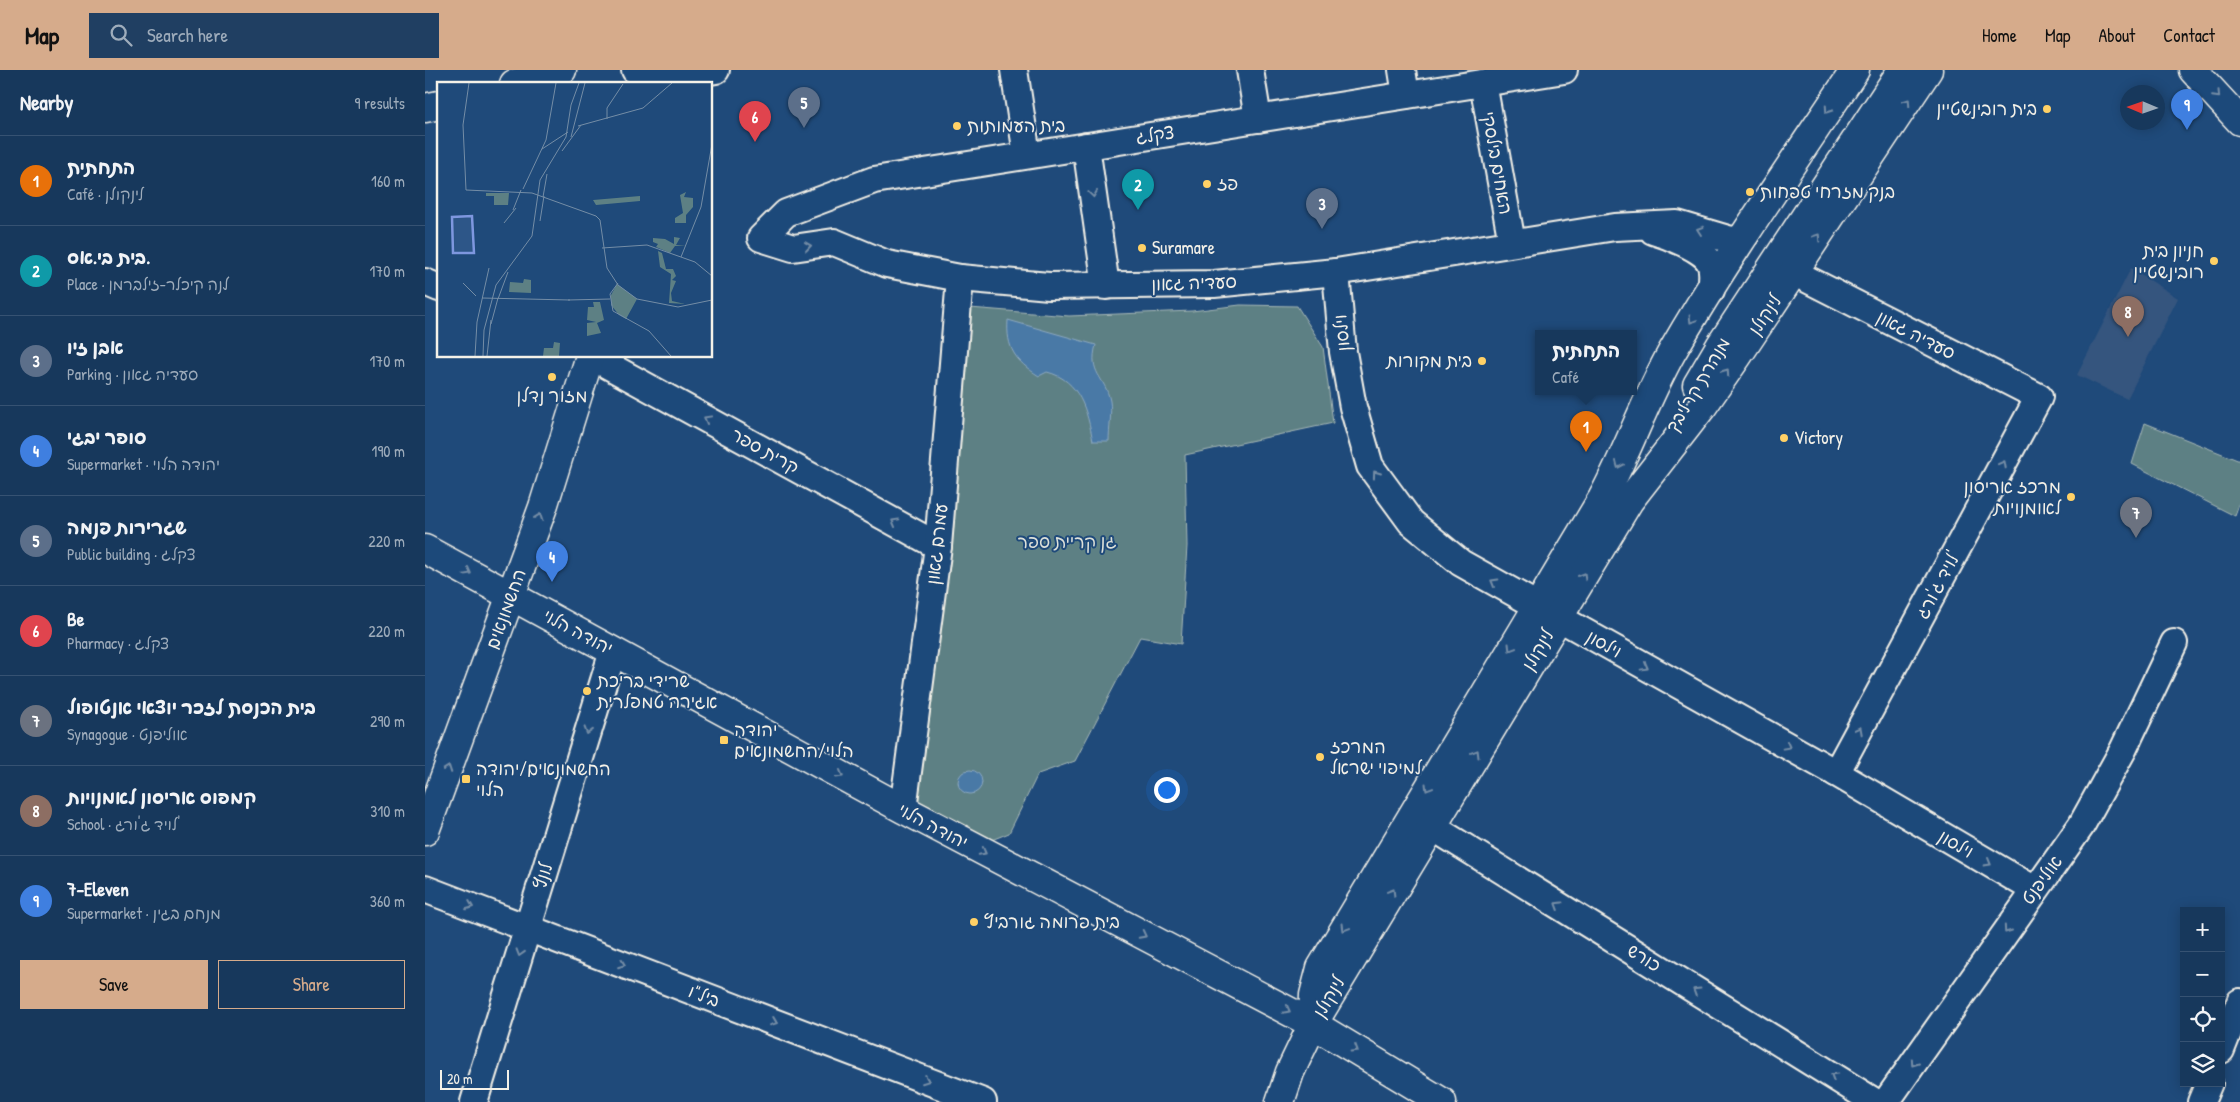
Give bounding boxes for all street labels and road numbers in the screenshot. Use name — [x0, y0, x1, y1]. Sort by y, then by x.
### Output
street label: האחים בילסקי — [1476, 109, 1519, 216]
street label: צקלג — [1134, 119, 1176, 150]
street label: סעדיה גאון — [1151, 269, 1237, 296]
street label: לינקולן — [1742, 288, 1788, 340]
street label: סעדיה גאון — [1872, 304, 1960, 365]
street label: וילסון — [1327, 313, 1356, 353]
street label: מנהרת קרליבך — [1659, 333, 1736, 437]
street label: קרית ספר — [727, 422, 804, 479]
street label: עמרם גאון — [920, 502, 953, 586]
street label: לויד ג'ורג' — [1909, 547, 1966, 623]
street label: החשמונאים — [479, 565, 532, 653]
street label: יהודה הלוי — [539, 603, 618, 660]
street label: לינקולן — [1516, 623, 1560, 675]
street label: וילסון — [1582, 624, 1627, 664]
street label: יהודה הלוי — [894, 797, 973, 854]
street label: וילסון — [1934, 823, 1979, 864]
street label: אוליפנט — [2015, 850, 2068, 909]
street label: לונץ — [527, 859, 559, 892]
street label: כורש — [1623, 938, 1666, 978]
street label: לינקולן — [1307, 970, 1351, 1022]
street label: ביל"ו — [685, 978, 723, 1013]

